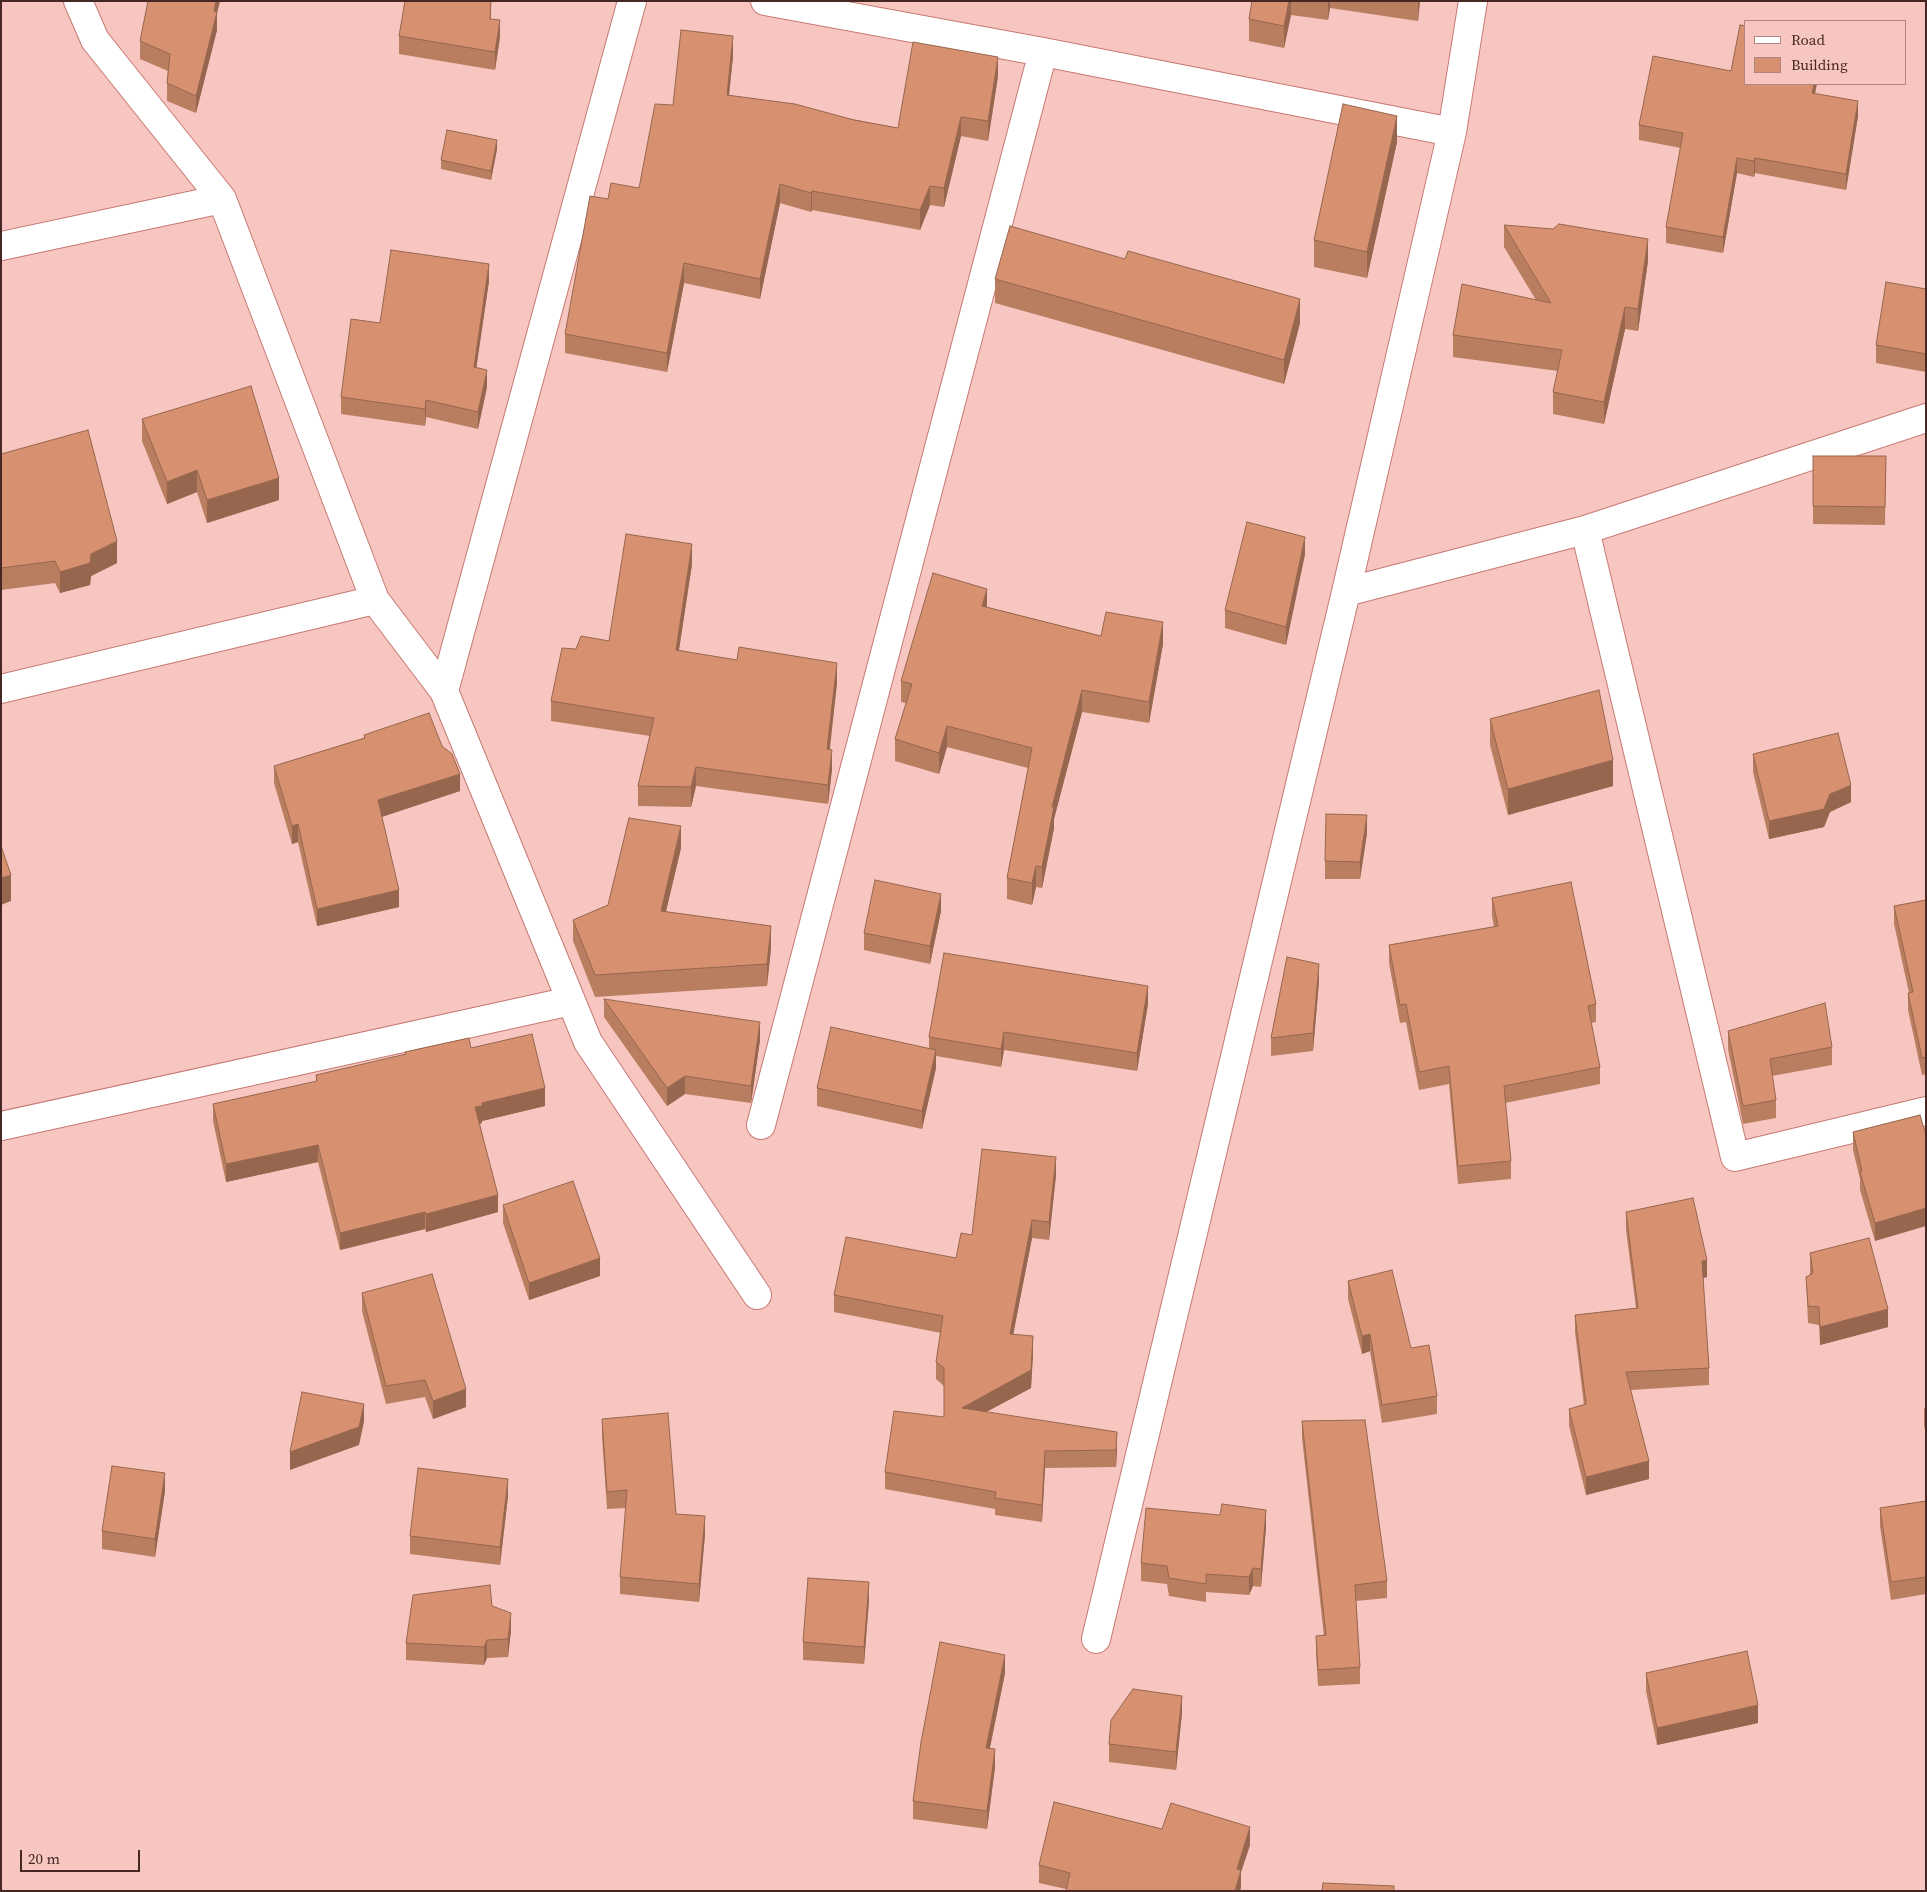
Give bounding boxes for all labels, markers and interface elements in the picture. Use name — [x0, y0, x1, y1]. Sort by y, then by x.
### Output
legend — [1744, 20, 1907, 85]
text: Road — [1791, 29, 1825, 50]
text: Building — [1791, 54, 1848, 75]
scale bar — [22, 1840, 142, 1872]
text: 20 m — [28, 1848, 60, 1869]

